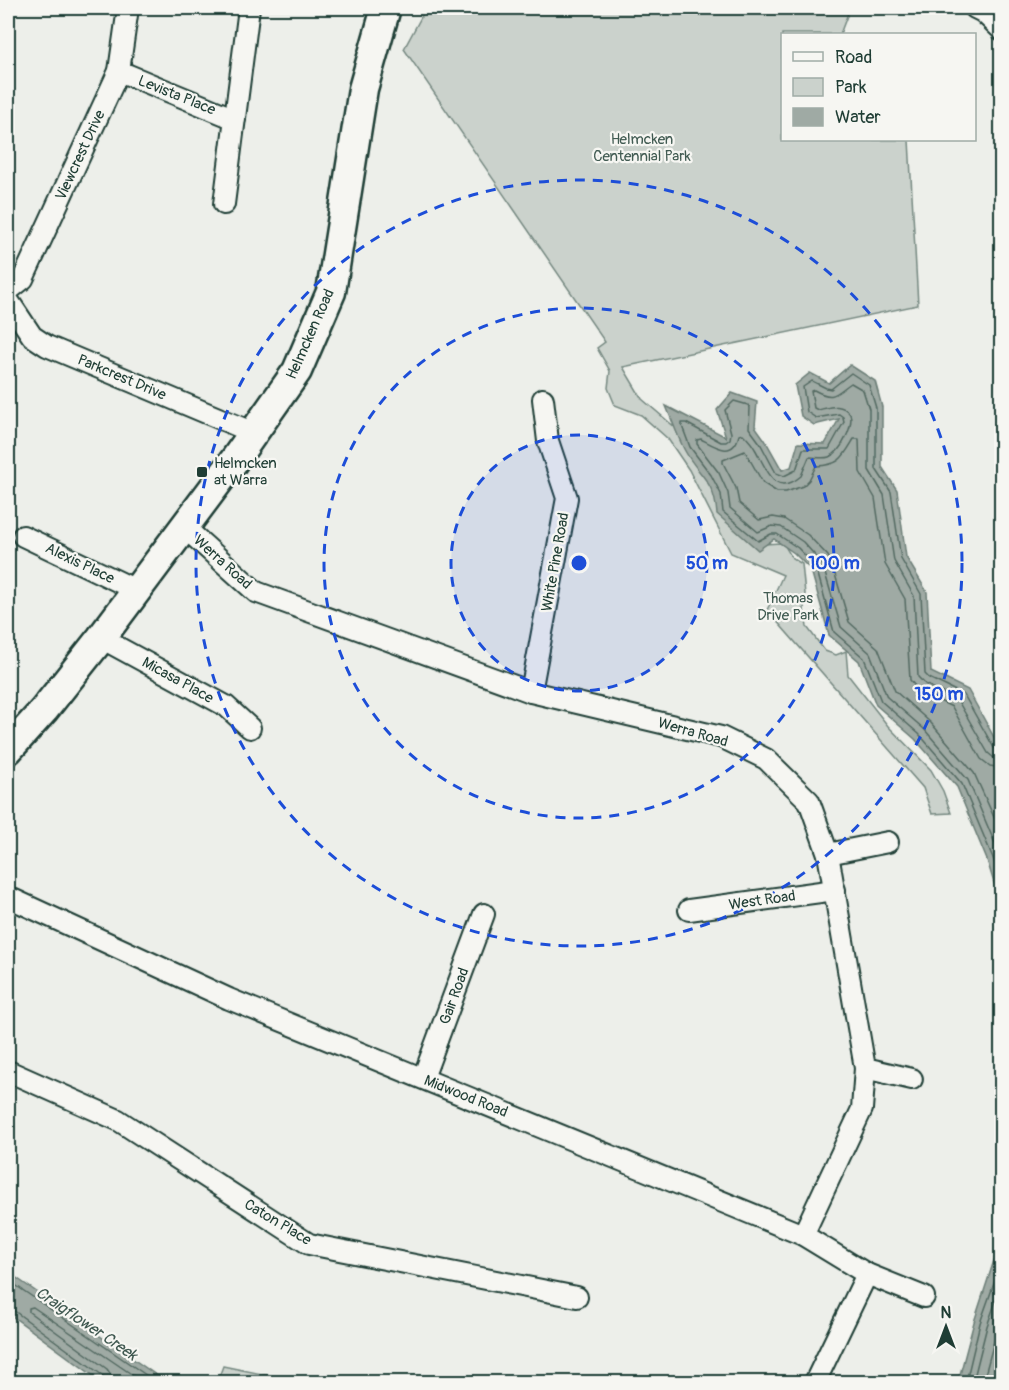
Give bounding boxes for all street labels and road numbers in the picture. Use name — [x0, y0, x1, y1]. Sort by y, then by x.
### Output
street label: Levista Place — [135, 71, 219, 120]
street label: Viewcrest Drive — [51, 107, 110, 203]
street label: Helmcken Road — [282, 286, 339, 382]
street label: Parkcrest Drive — [75, 350, 170, 405]
street label: White Pine Road — [537, 511, 574, 613]
street label: Werra Road — [189, 531, 256, 594]
street label: Alexis Place — [42, 539, 118, 589]
street label: Micasa Place — [139, 653, 217, 708]
street label: Werra Road — [656, 713, 730, 752]
street label: West Road — [727, 886, 797, 915]
street label: Gair Road — [435, 965, 474, 1027]
street label: Midwood Road — [421, 1071, 511, 1122]
street label: Caton Place — [241, 1195, 315, 1250]

